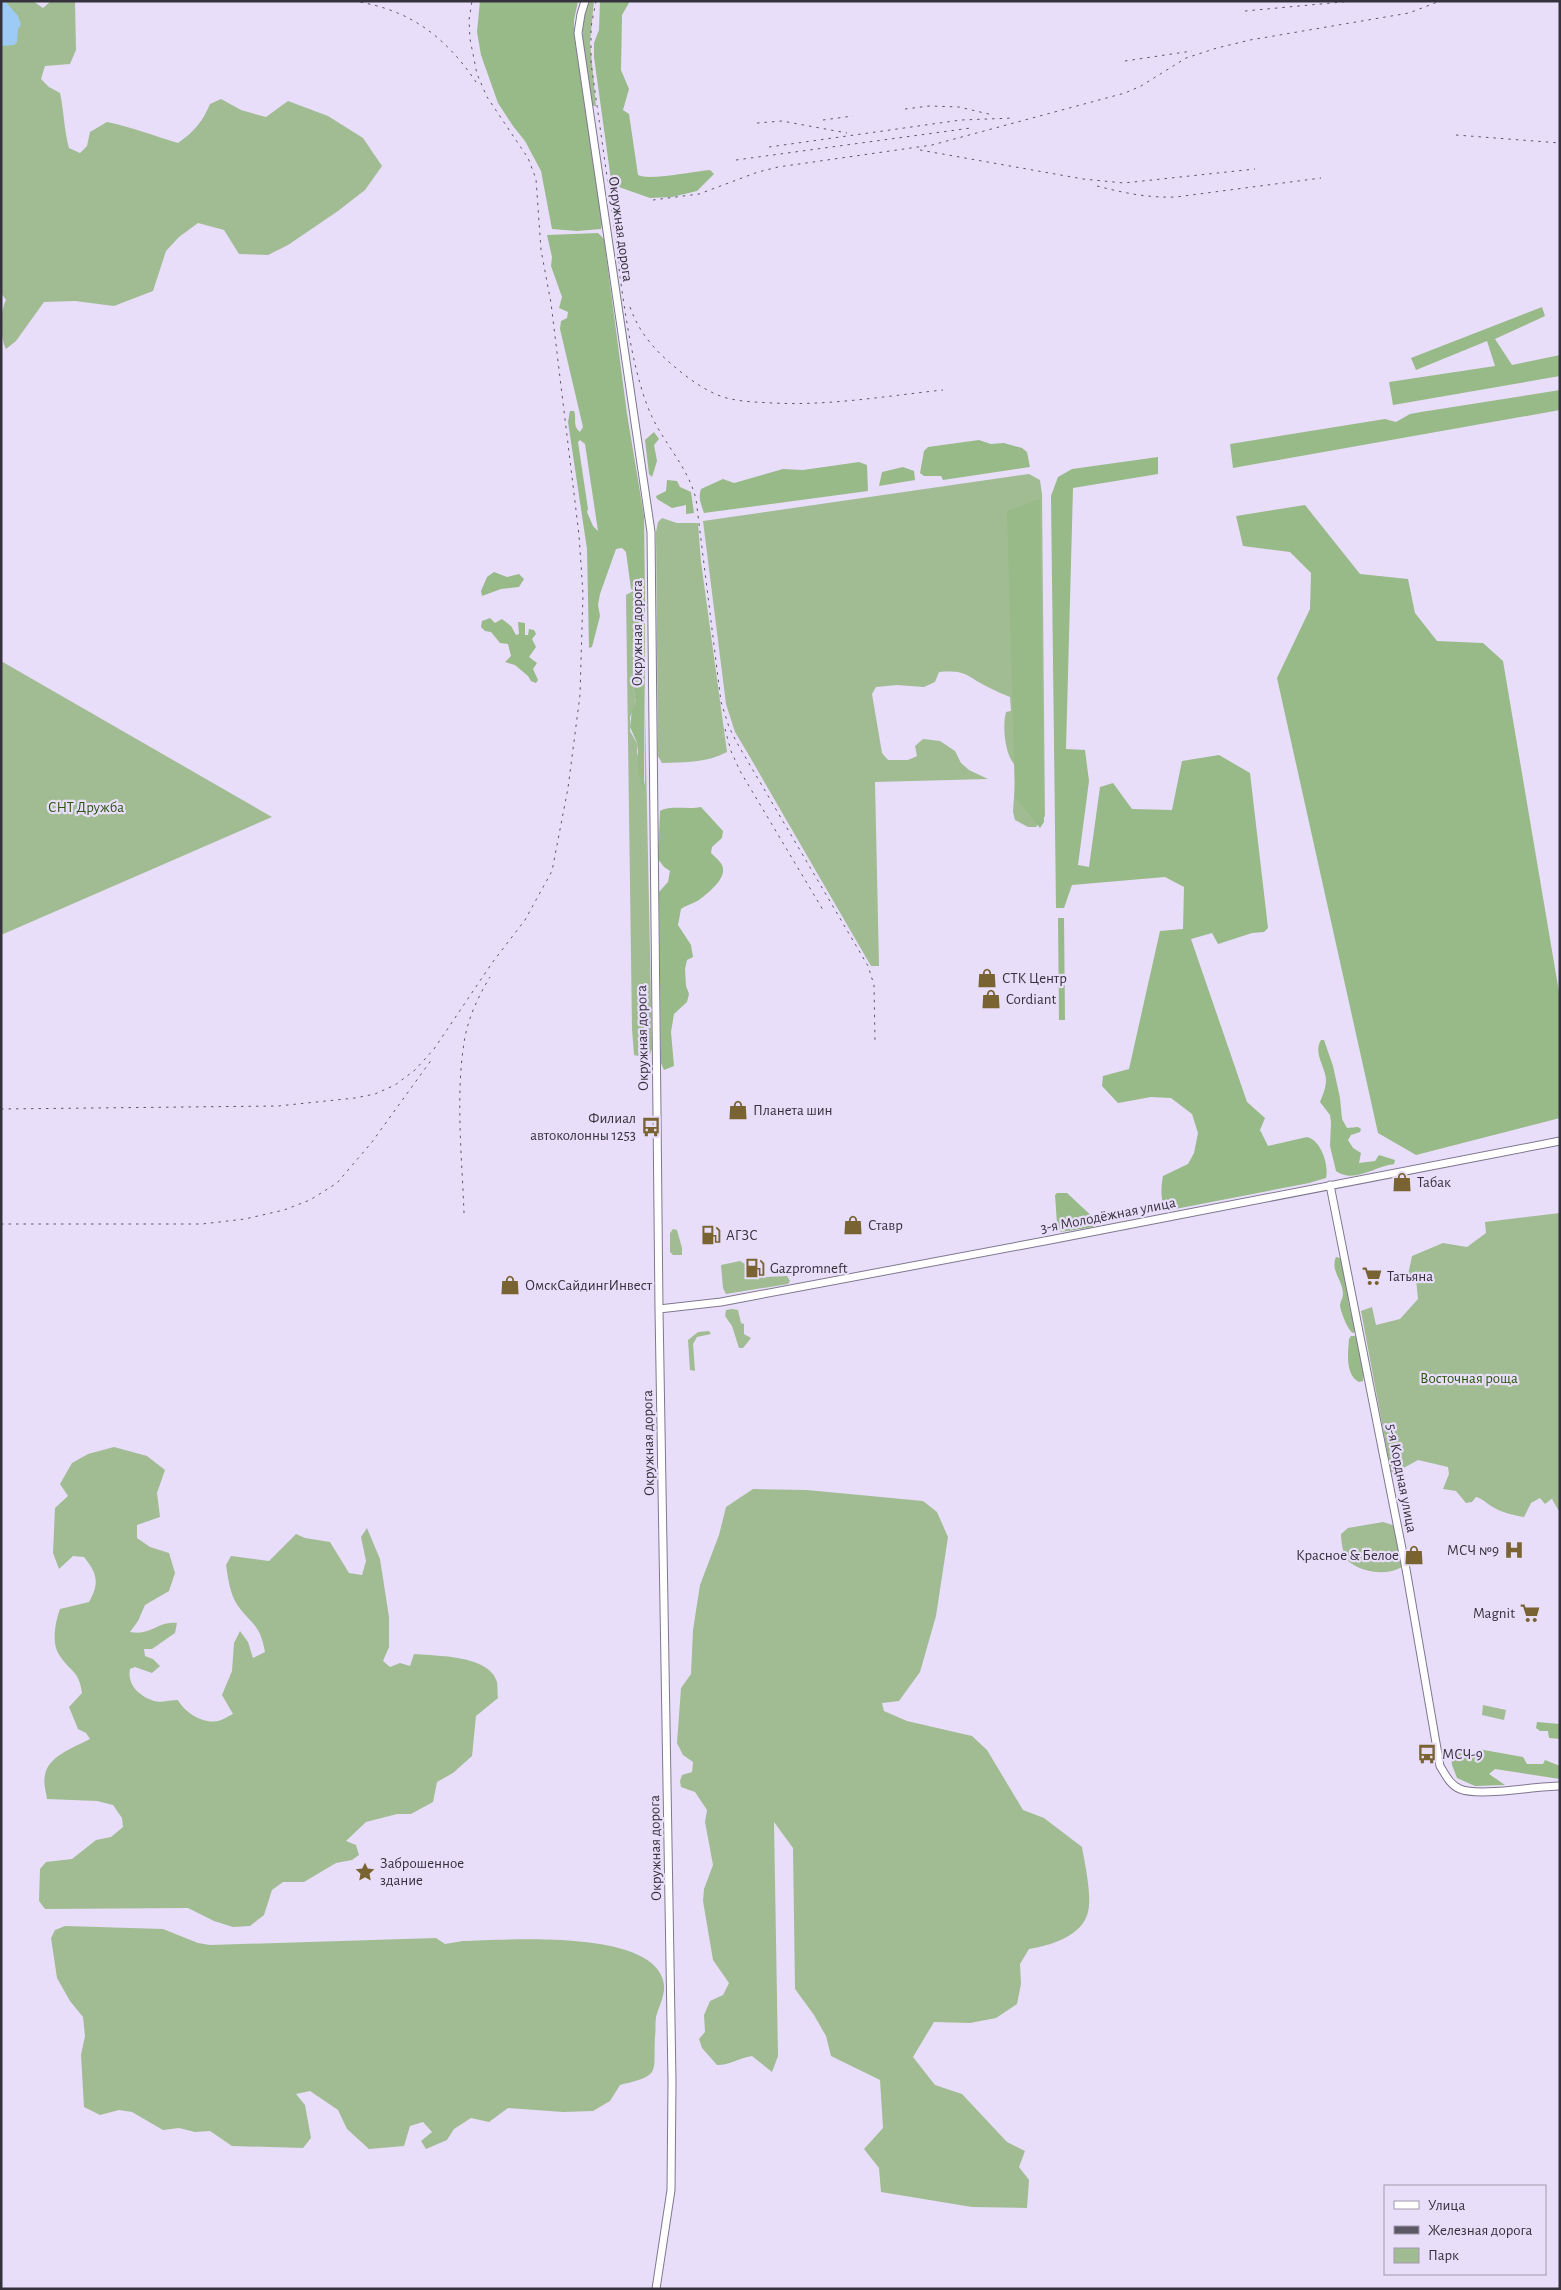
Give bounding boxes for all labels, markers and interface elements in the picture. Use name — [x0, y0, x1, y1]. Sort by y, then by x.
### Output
street label: Окружная дорога — [606, 175, 635, 283]
street label: Окружная дорога — [630, 580, 645, 686]
park label: СНТ Дружба — [48, 800, 124, 815]
shop icon: СТК Центр — [976, 967, 998, 989]
place label: СТК Центр — [1002, 971, 1067, 986]
street label: Окружная дорога — [634, 985, 651, 1091]
shop icon: Cordiant — [980, 988, 1002, 1010]
place label: Cordiant — [1006, 992, 1056, 1007]
shop icon: Планета шин — [727, 1099, 749, 1121]
place label: Планета шин — [753, 1103, 833, 1118]
place label: Филиал автоколонны 1253 — [530, 1111, 636, 1143]
bus stop icon: Филиал автоколонны 1253 — [640, 1116, 662, 1138]
shop icon: Табак — [1391, 1171, 1413, 1193]
place label: Табак — [1417, 1175, 1451, 1190]
street label: 3-я Молодёжная улица — [1039, 1195, 1177, 1236]
shop icon: Ставр — [842, 1214, 864, 1236]
place label: Ставр — [868, 1218, 903, 1233]
fuel station icon: АГЗС — [700, 1224, 722, 1246]
place label: АГЗС — [726, 1228, 758, 1243]
fuel station icon: Gazpromneft — [744, 1257, 766, 1279]
place label: Gazpromneft — [770, 1261, 848, 1276]
supermarket icon: Татьяна — [1361, 1265, 1383, 1287]
place label: Татьяна — [1387, 1269, 1433, 1284]
shop icon: ОмскСайдингИнвест — [499, 1274, 521, 1296]
place label: ОмскСайдингИнвест — [525, 1278, 653, 1293]
park label: Восточная роща — [1420, 1371, 1518, 1386]
street label: Окружная дорога — [640, 1390, 657, 1496]
street label: 5-я Кордная улица — [1384, 1422, 1419, 1534]
hospital icon: МСЧ №9 — [1503, 1539, 1525, 1561]
place label: МСЧ №9 — [1447, 1543, 1499, 1558]
shop icon: Красное & Белое — [1403, 1544, 1425, 1566]
place label: Красное & Белое — [1296, 1548, 1399, 1563]
supermarket icon: Magnit — [1519, 1602, 1541, 1624]
place label: Magnit — [1473, 1606, 1515, 1621]
bus stop icon: МСЧ-9 — [1416, 1743, 1438, 1765]
place label: МСЧ-9 — [1442, 1747, 1483, 1762]
street label: Окружная дорога — [647, 1795, 664, 1901]
place label: Заброшенное здание — [380, 1856, 464, 1888]
place icon: Заброшенное здание — [354, 1861, 376, 1883]
legend — [1384, 2185, 1546, 2275]
text: Улица — [1428, 2198, 1465, 2213]
text: Железная дорога — [1428, 2223, 1533, 2238]
text: Парк — [1428, 2248, 1459, 2263]

